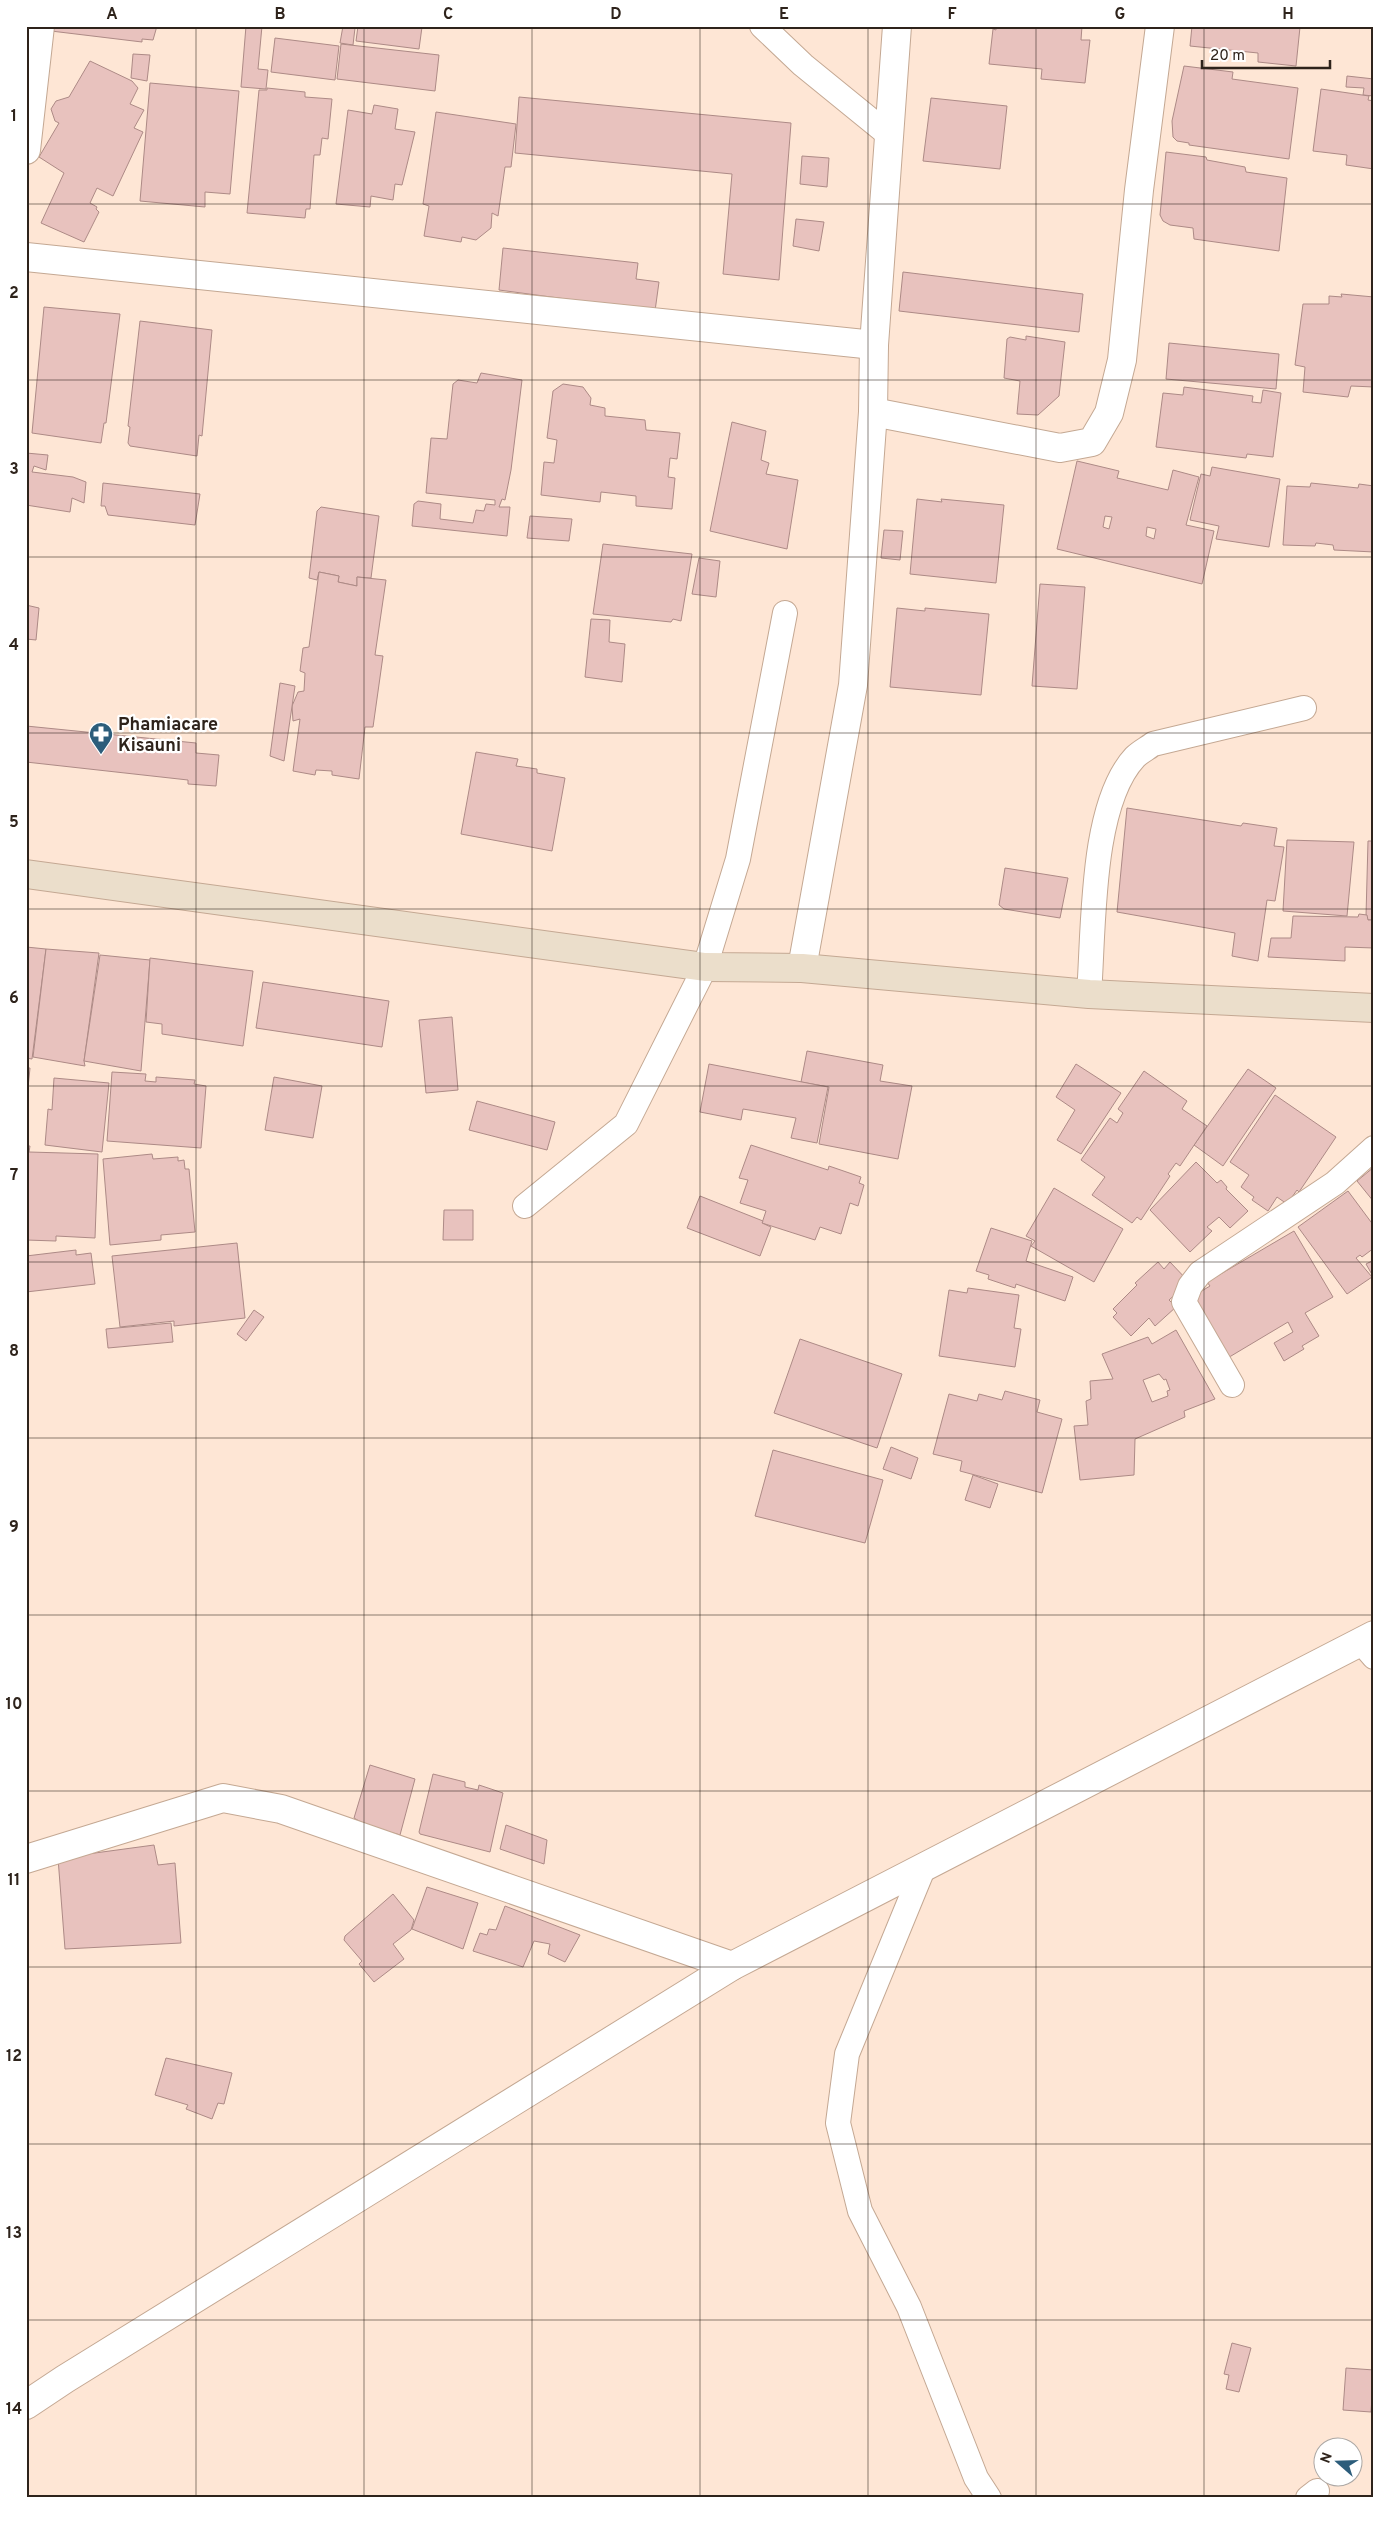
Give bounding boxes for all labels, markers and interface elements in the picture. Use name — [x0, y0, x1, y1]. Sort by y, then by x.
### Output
text: A — [106, 5, 118, 25]
text: B — [274, 5, 286, 25]
text: C — [443, 5, 453, 25]
text: D — [610, 5, 622, 25]
text: E — [779, 5, 789, 25]
text: F — [947, 5, 957, 25]
text: G — [1115, 5, 1125, 25]
text: H — [1282, 5, 1294, 25]
scale bar — [1202, 38, 1330, 70]
text: 20 m — [1210, 47, 1245, 66]
text: 1 — [11, 107, 17, 127]
text: 2 — [9, 284, 19, 304]
text: 3 — [9, 460, 19, 480]
text: 4 — [9, 636, 19, 656]
place label: Phamiacare Kisauni — [118, 714, 218, 758]
pharmacy icon: Phamiacare Kisauni — [88, 721, 114, 755]
text: 5 — [9, 813, 19, 833]
text: 6 — [9, 989, 19, 1009]
text: 7 — [10, 1166, 18, 1186]
text: 8 — [9, 1342, 19, 1362]
text: 9 — [9, 1518, 19, 1538]
text: 10 — [6, 1695, 22, 1715]
text: 11 — [8, 1871, 20, 1891]
text: 12 — [6, 2047, 22, 2067]
text: 13 — [6, 2224, 22, 2244]
text: 14 — [6, 2400, 22, 2420]
north arrow — [1312, 2436, 1362, 2486]
text: N — [1317, 2450, 1337, 2466]

